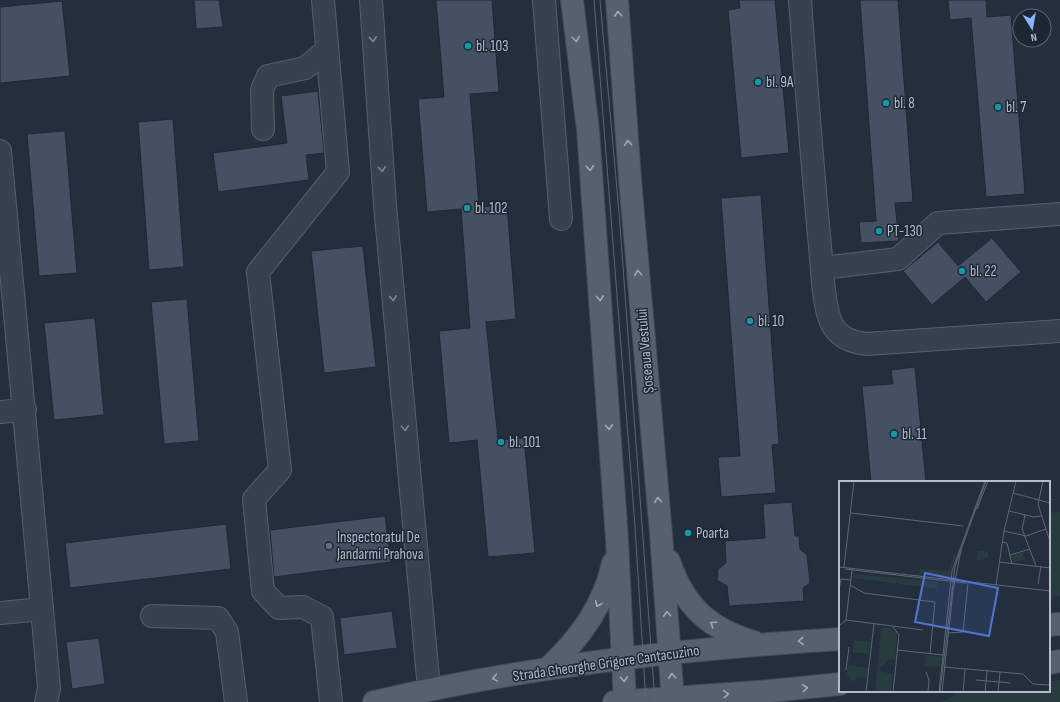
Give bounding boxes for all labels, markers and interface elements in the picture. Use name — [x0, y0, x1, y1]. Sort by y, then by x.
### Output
north arrow — [1012, 8, 1052, 48]
one-way arrow — [614, 11, 623, 17]
text: N — [1030, 30, 1038, 44]
one-way arrow — [368, 36, 377, 42]
one-way arrow — [572, 36, 581, 42]
place label: bl. 103 — [476, 37, 508, 56]
marker: bl. 103 — [463, 41, 473, 51]
place label: bl. 9A — [766, 73, 794, 92]
marker: bl. 9A — [753, 77, 763, 87]
place label: bl. 8 — [894, 94, 915, 113]
marker: bl. 8 — [881, 98, 891, 108]
place label: bl. 7 — [1006, 98, 1026, 117]
marker: bl. 7 — [993, 102, 1003, 112]
one-way arrow — [623, 140, 632, 146]
one-way arrow — [586, 165, 595, 171]
one-way arrow — [378, 166, 387, 172]
place label: bl. 102 — [475, 199, 507, 218]
marker: bl. 102 — [462, 203, 472, 213]
place label: PT-130 — [887, 222, 922, 241]
marker: PT-130 — [874, 226, 884, 236]
place label: bl. 22 — [970, 262, 997, 281]
marker: bl. 22 — [957, 266, 967, 276]
one-way arrow — [634, 270, 643, 276]
one-way arrow — [389, 295, 398, 301]
one-way arrow — [595, 295, 604, 301]
street label: Șoseaua Vestului — [632, 308, 659, 394]
place label: bl. 10 — [758, 312, 784, 331]
marker: bl. 10 — [745, 316, 755, 326]
one-way arrow — [605, 424, 614, 430]
one-way arrow — [400, 425, 409, 431]
place label: bl. 11 — [902, 425, 927, 444]
marker: bl. 11 — [889, 429, 899, 439]
place label: bl. 101 — [509, 433, 541, 452]
marker: bl. 101 — [496, 437, 506, 447]
inset map — [839, 481, 1050, 692]
one-way arrow — [654, 497, 663, 503]
place label: Poarta — [696, 524, 729, 543]
place label: Inspectoratul De Jandarmi Prahova — [336, 528, 424, 564]
marker: Poarta — [683, 528, 693, 538]
marker: Inspectoratul De Jandarmi Prahova — [324, 541, 334, 551]
one-way arrow — [595, 600, 603, 607]
one-way arrow — [663, 611, 672, 617]
one-way arrow — [710, 622, 717, 629]
one-way arrow — [798, 637, 804, 646]
street label: Strada Gheorghe Grigore Cantacuzino — [512, 641, 701, 686]
one-way arrow — [491, 673, 498, 682]
one-way arrow — [667, 673, 676, 679]
one-way arrow — [619, 676, 628, 682]
one-way arrow — [802, 683, 808, 692]
one-way arrow — [723, 690, 729, 699]

